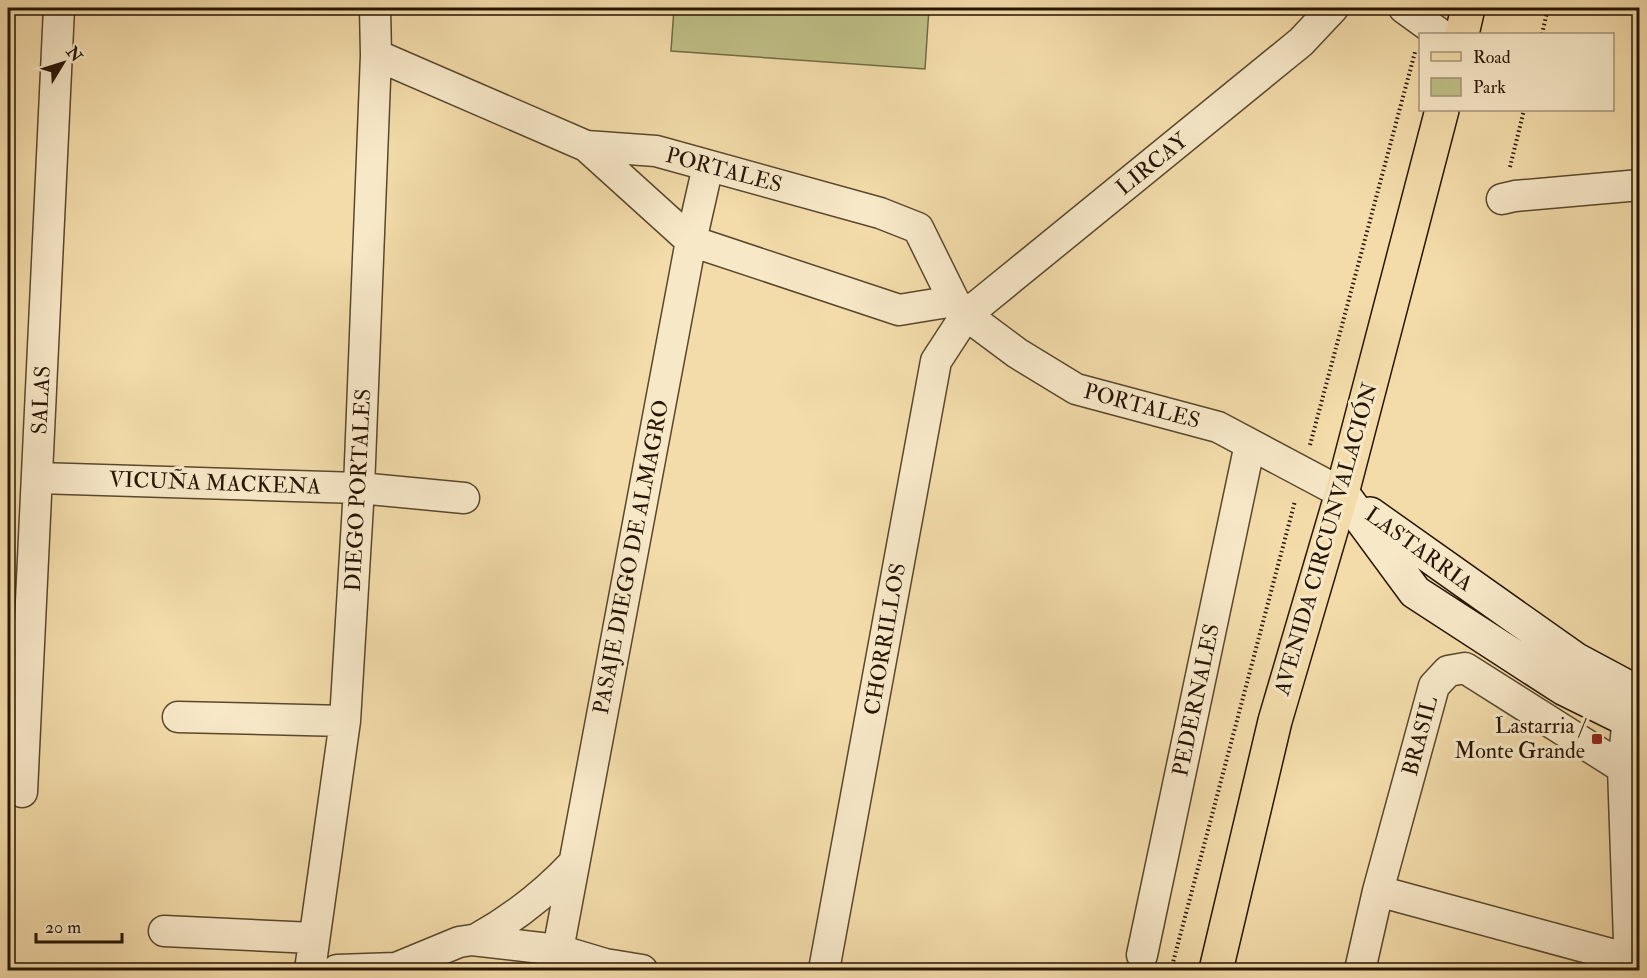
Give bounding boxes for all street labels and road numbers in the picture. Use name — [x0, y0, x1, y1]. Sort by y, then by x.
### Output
street label: LIRCAY — [1110, 126, 1194, 202]
street label: PORTALES — [663, 141, 785, 199]
street label: SALAS — [25, 365, 57, 435]
street label: PORTALES — [1081, 377, 1203, 435]
street label: AVENIDA CIRCUNVALACIÓN — [1267, 379, 1384, 700]
street label: DIEGO PORTALES — [339, 388, 377, 592]
street label: PASAJE DIEGO DE ALMAGRO — [587, 397, 675, 717]
street label: VICUÑA MACKENA — [108, 464, 322, 501]
street label: LASTARRIA — [1360, 500, 1478, 598]
street label: CHORRILLOS — [858, 561, 912, 717]
street label: PEDERNALES — [1166, 621, 1226, 779]
street label: BRASIL — [1396, 693, 1444, 779]

